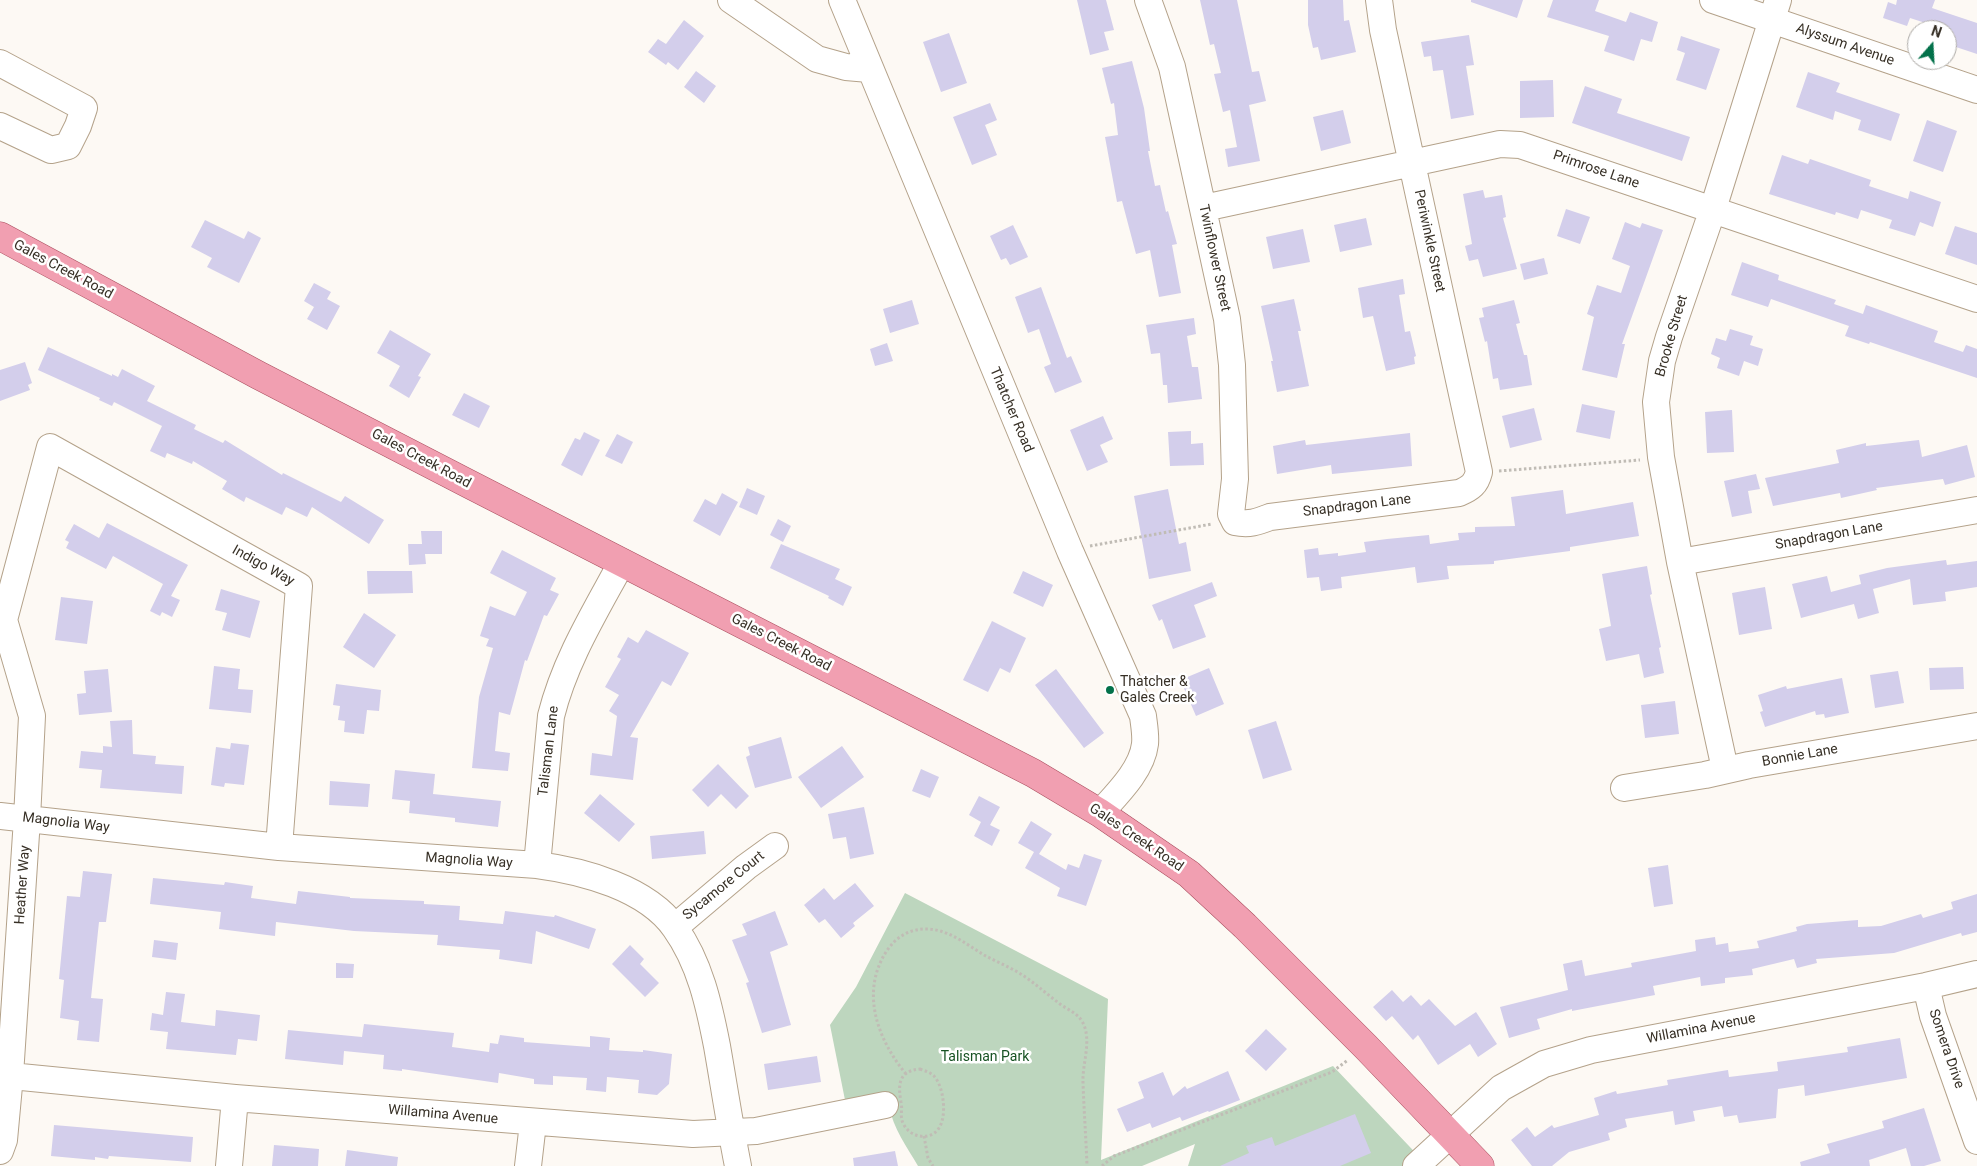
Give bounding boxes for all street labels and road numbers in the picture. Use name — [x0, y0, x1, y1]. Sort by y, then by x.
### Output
street label: Alyssum Avenue — [1794, 20, 1896, 70]
street label: Primrose Lane — [1551, 147, 1641, 193]
street label: Periwinkle Street — [1410, 188, 1448, 294]
street label: Twinflower Street — [1194, 203, 1234, 313]
street label: Gales Creek Road — [11, 237, 115, 303]
street label: Brooke Street — [1652, 293, 1692, 379]
street label: Thatcher Road — [985, 365, 1037, 455]
street label: Gales Creek Road — [369, 426, 473, 492]
street label: Snapdragon Lane — [1302, 491, 1412, 521]
street label: Snapdragon Lane — [1774, 518, 1884, 554]
street label: Indigo Way — [229, 542, 297, 590]
street label: Gales Creek Road — [728, 611, 834, 675]
street label: Talisman Lane — [535, 705, 563, 797]
street label: Bonnie Lane — [1761, 741, 1839, 771]
street label: Gales Creek Road — [1086, 800, 1186, 876]
street label: Magnolia Way — [21, 809, 111, 837]
street label: Heather Way — [12, 845, 34, 925]
street label: Sycamore Court — [680, 848, 768, 924]
street label: Magnolia Way — [425, 850, 513, 872]
street label: Somera Drive — [1925, 1007, 1967, 1091]
street label: Willamina Avenue — [1645, 1010, 1757, 1048]
street label: Willamina Avenue — [387, 1102, 499, 1128]

